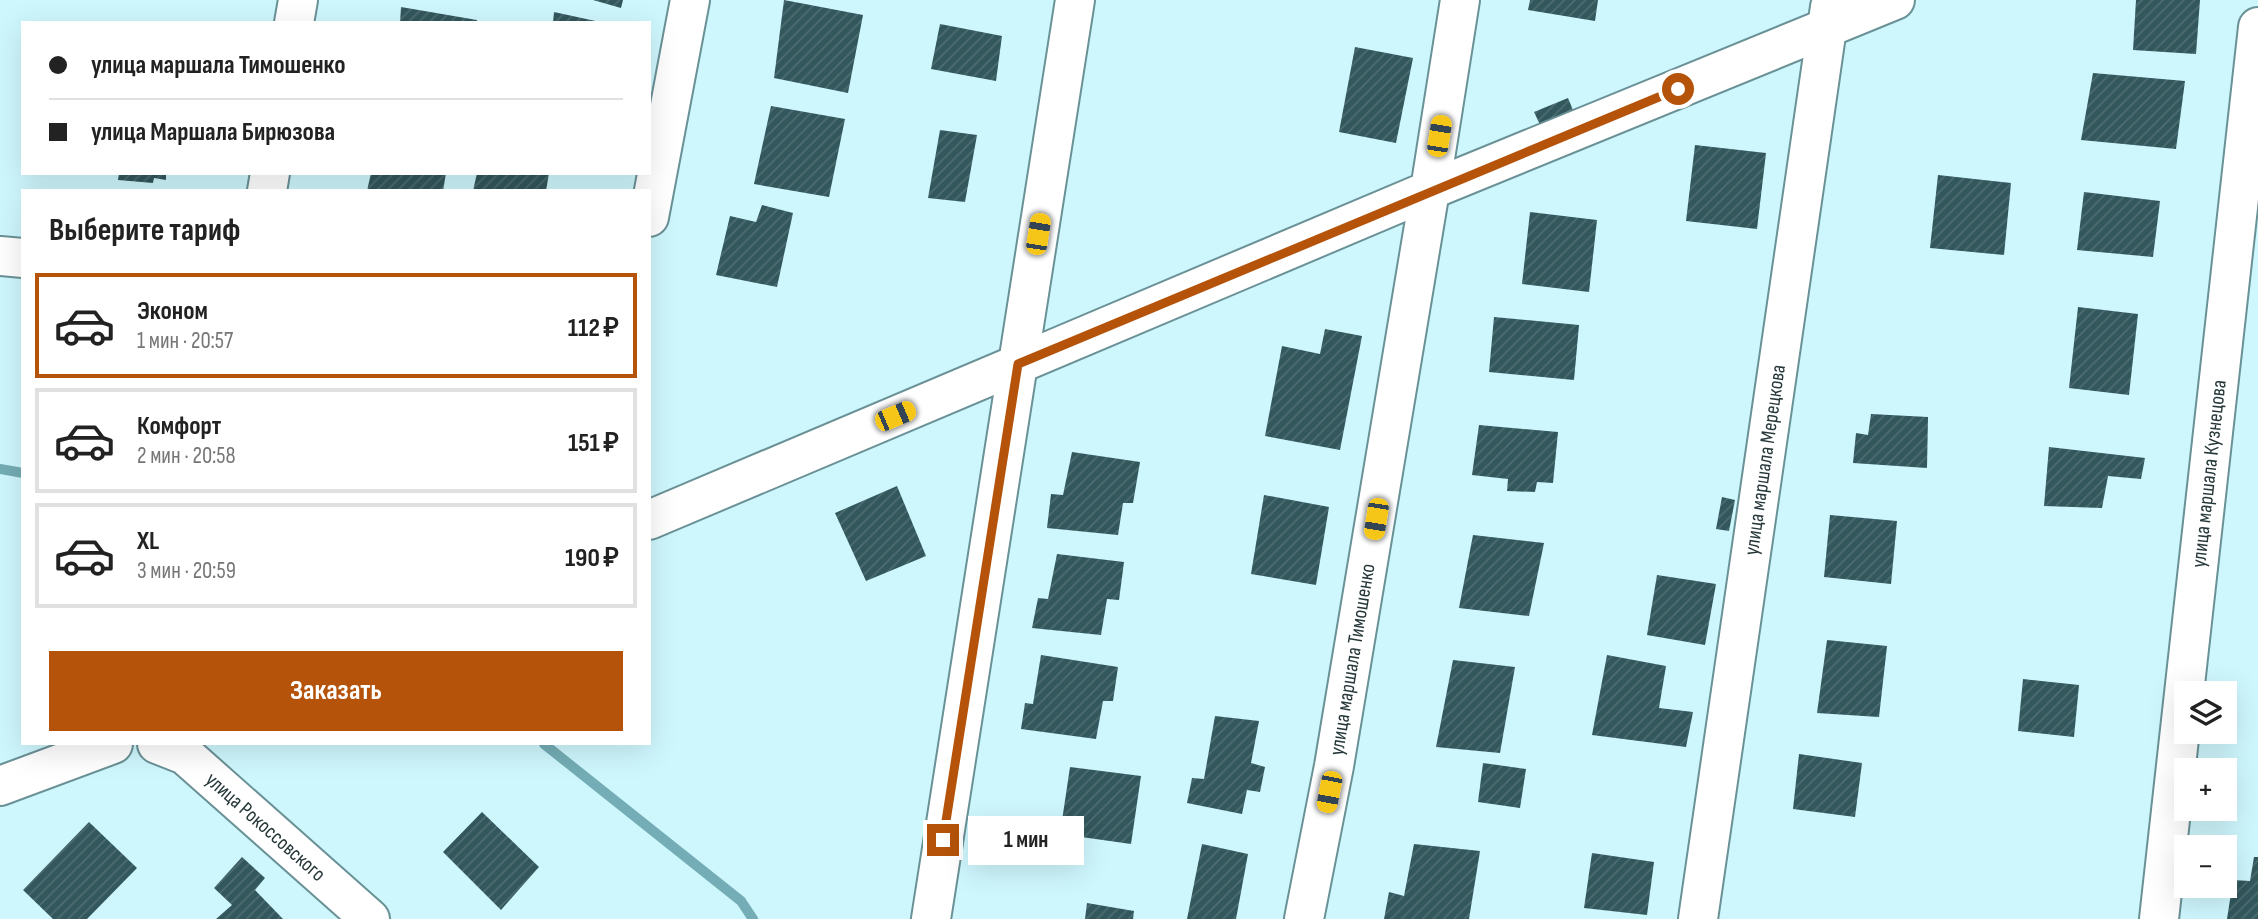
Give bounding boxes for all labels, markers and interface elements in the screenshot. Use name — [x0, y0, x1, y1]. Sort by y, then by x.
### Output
text: улица маршала Тимошенко — [91, 50, 346, 81]
route start — [1662, 73, 1694, 105]
car — [1426, 114, 1453, 158]
text: улица Маршала Бирюзова — [91, 117, 335, 148]
text: Выберите тариф — [49, 211, 240, 250]
car — [1025, 212, 1052, 256]
icon: car — [53, 294, 116, 357]
text: Эконом — [137, 296, 208, 327]
text: 112 ₽ — [568, 313, 619, 344]
text: 1 мин · 20:57 — [137, 327, 233, 355]
street label: улица маршала Мерецкова — [1738, 363, 1791, 557]
street label: улица маршала Кузнецова — [2186, 379, 2231, 569]
car — [872, 398, 919, 434]
icon: car — [53, 409, 116, 472]
text: Комфорт — [137, 411, 221, 442]
text: 151 ₽ — [568, 428, 619, 459]
text: 2 мин · 20:58 — [137, 442, 236, 470]
car — [1363, 497, 1390, 541]
icon: car — [53, 524, 116, 587]
text: XL — [137, 526, 159, 557]
text: 190 ₽ — [565, 543, 619, 574]
text: 3 мин · 20:59 — [137, 557, 236, 585]
street label: улица маршала Тимошенко — [1323, 562, 1380, 757]
button: Заказать — [49, 651, 623, 731]
map controls — [2174, 681, 2237, 898]
button: layers — [2174, 681, 2237, 744]
button: + — [2174, 758, 2237, 821]
street label: улица Рокоссовского — [201, 767, 331, 886]
car — [1315, 769, 1344, 815]
callout: 1 мин — [968, 816, 1083, 864]
route end — [927, 824, 959, 856]
text: 1 мин — [1004, 826, 1048, 854]
button: − — [2174, 835, 2237, 898]

